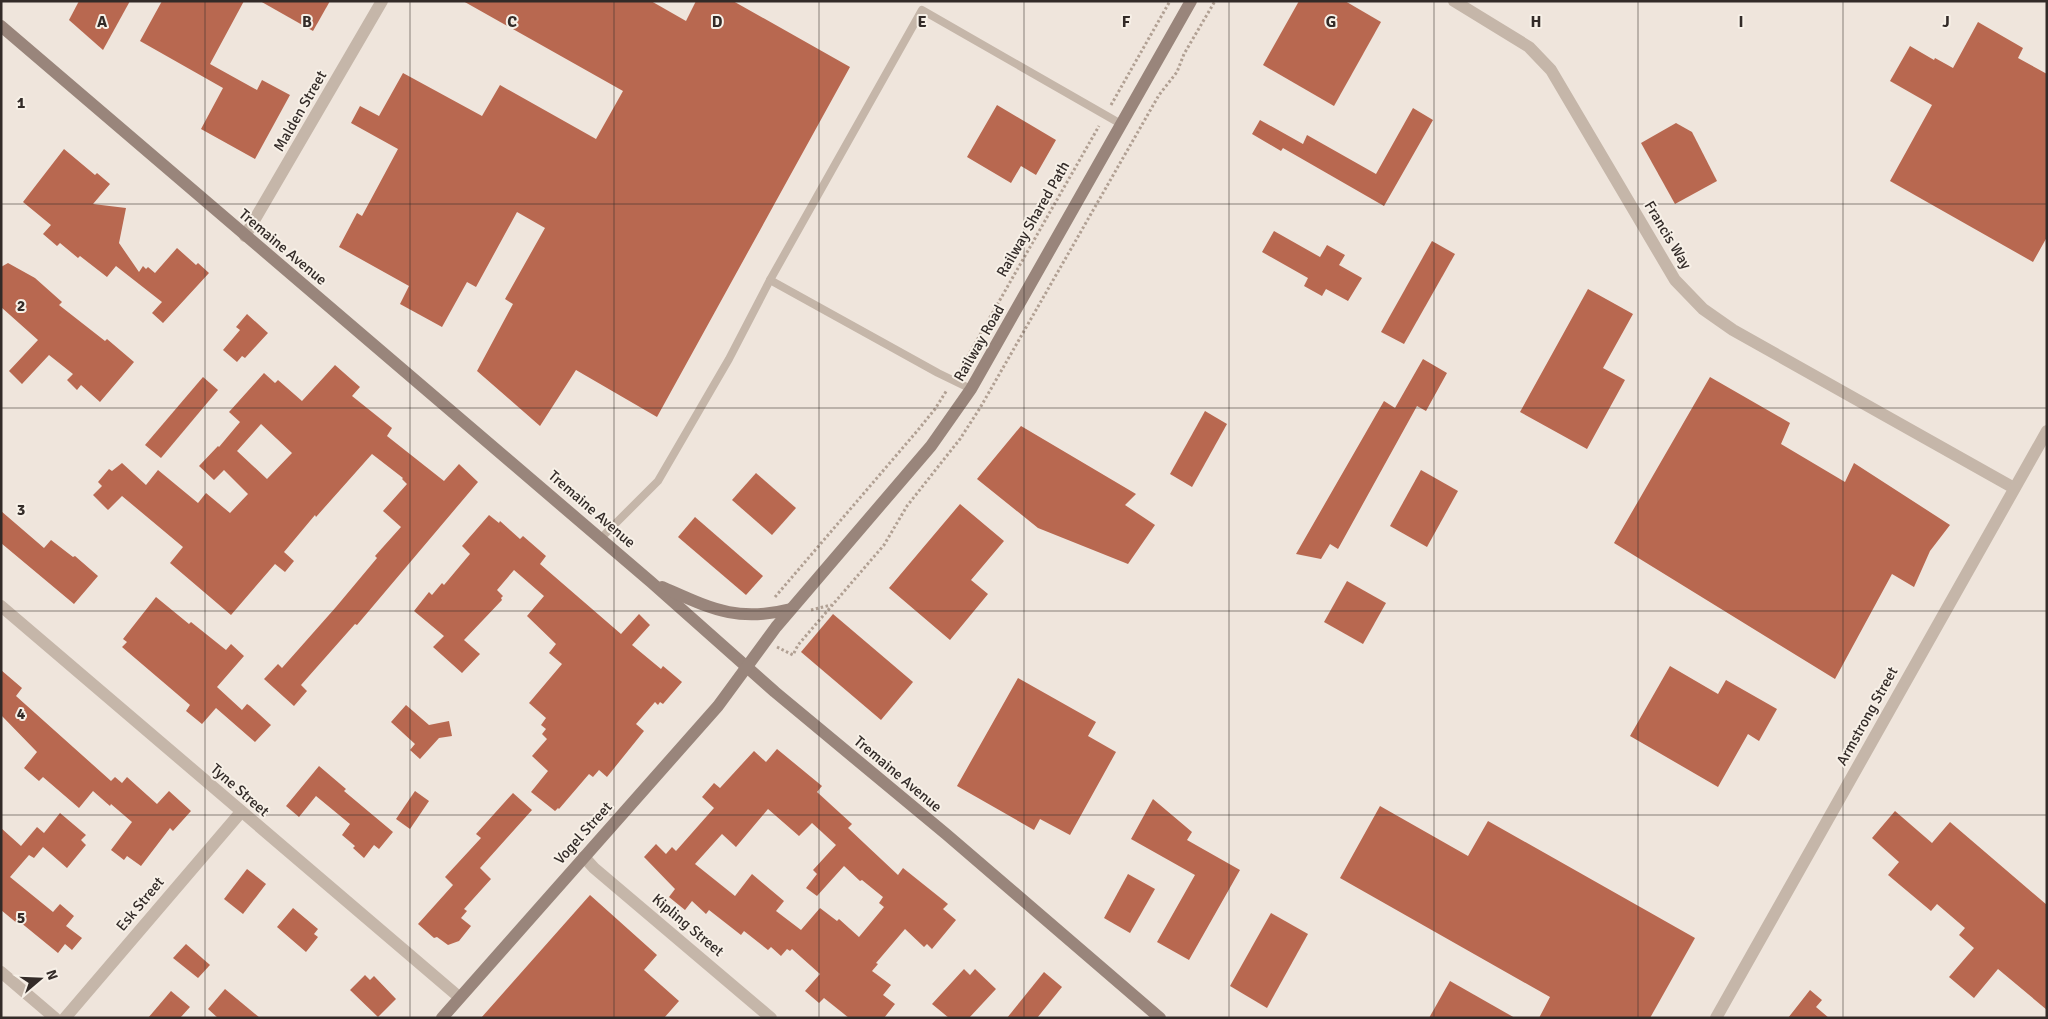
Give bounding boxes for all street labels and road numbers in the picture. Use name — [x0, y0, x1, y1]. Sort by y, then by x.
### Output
street label: Malden Street — [270, 68, 330, 154]
street label: Railway Shared Path — [993, 158, 1073, 280]
street label: Francis Way — [1641, 198, 1695, 272]
street label: Tremaine Avenue — [235, 205, 331, 289]
street label: Railway Road — [950, 301, 1008, 384]
street label: Tremaine Avenue — [545, 466, 639, 552]
street label: Armstrong Street — [1832, 664, 1902, 768]
street label: Tremaine Avenue — [850, 732, 946, 816]
street label: Tyne Street — [207, 760, 273, 820]
street label: Vogel Street — [550, 798, 616, 868]
street label: Esk Street — [112, 873, 168, 935]
street label: Kipling Street — [649, 890, 727, 960]

